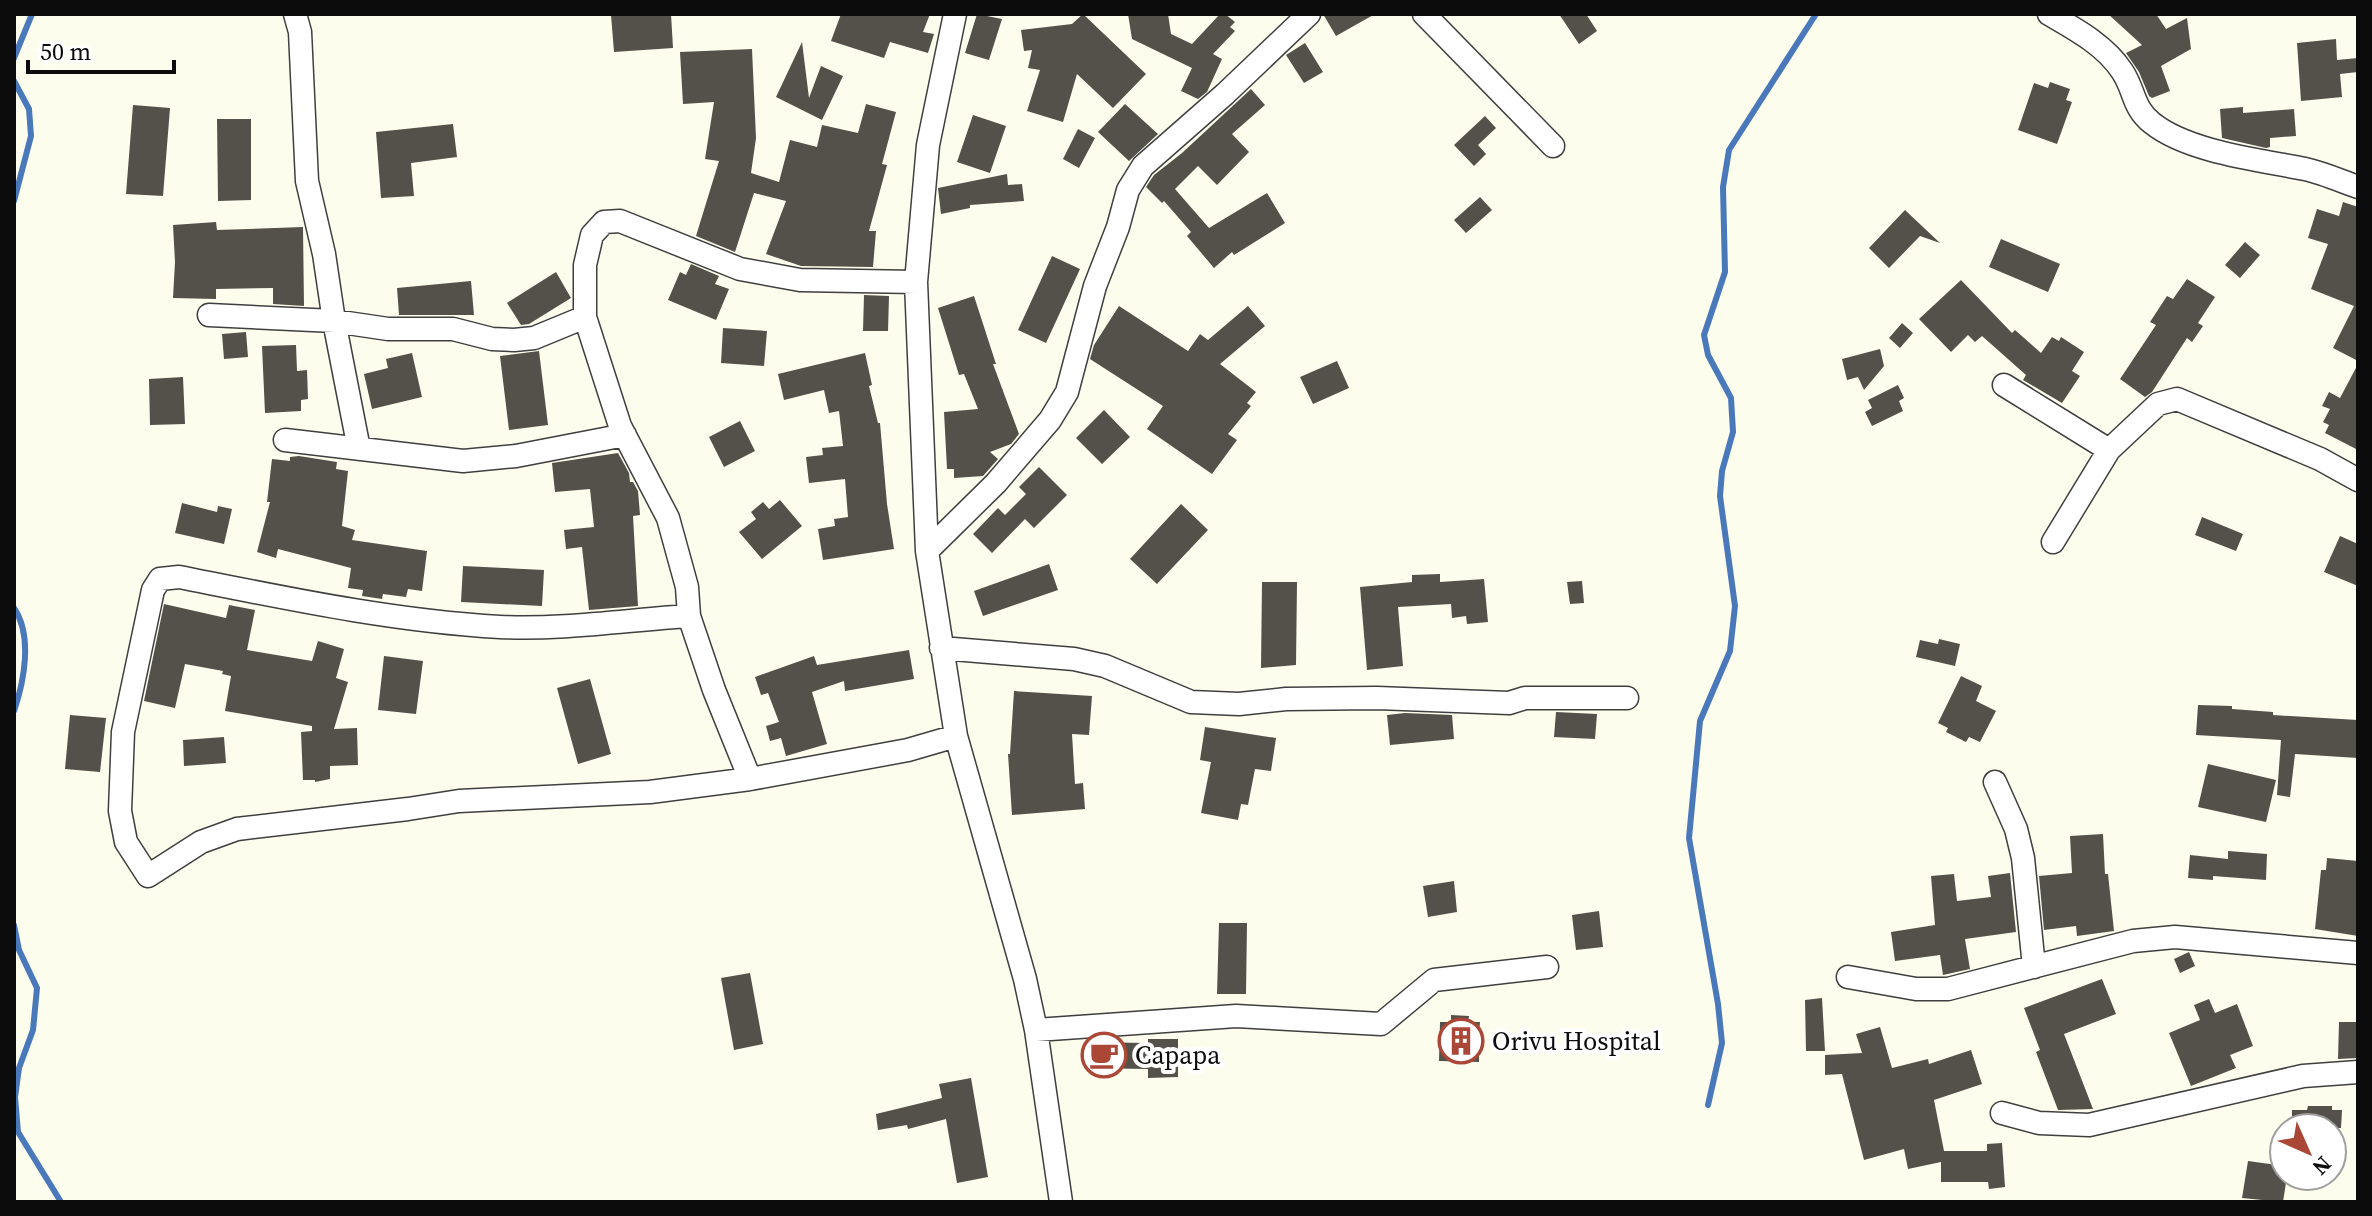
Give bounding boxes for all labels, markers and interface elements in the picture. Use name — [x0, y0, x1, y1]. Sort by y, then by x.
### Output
scale bar — [28, 24, 174, 74]
text: 50 m — [40, 35, 91, 68]
building icon: Orivu Hospital — [1437, 1017, 1485, 1065]
place label: Orivu Hospital — [1492, 1023, 1661, 1059]
cafe icon: Capapa — [1080, 1031, 1128, 1079]
place label: Capapa — [1135, 1037, 1221, 1073]
north arrow — [2268, 1112, 2348, 1192]
text: N — [2306, 1150, 2338, 1182]

